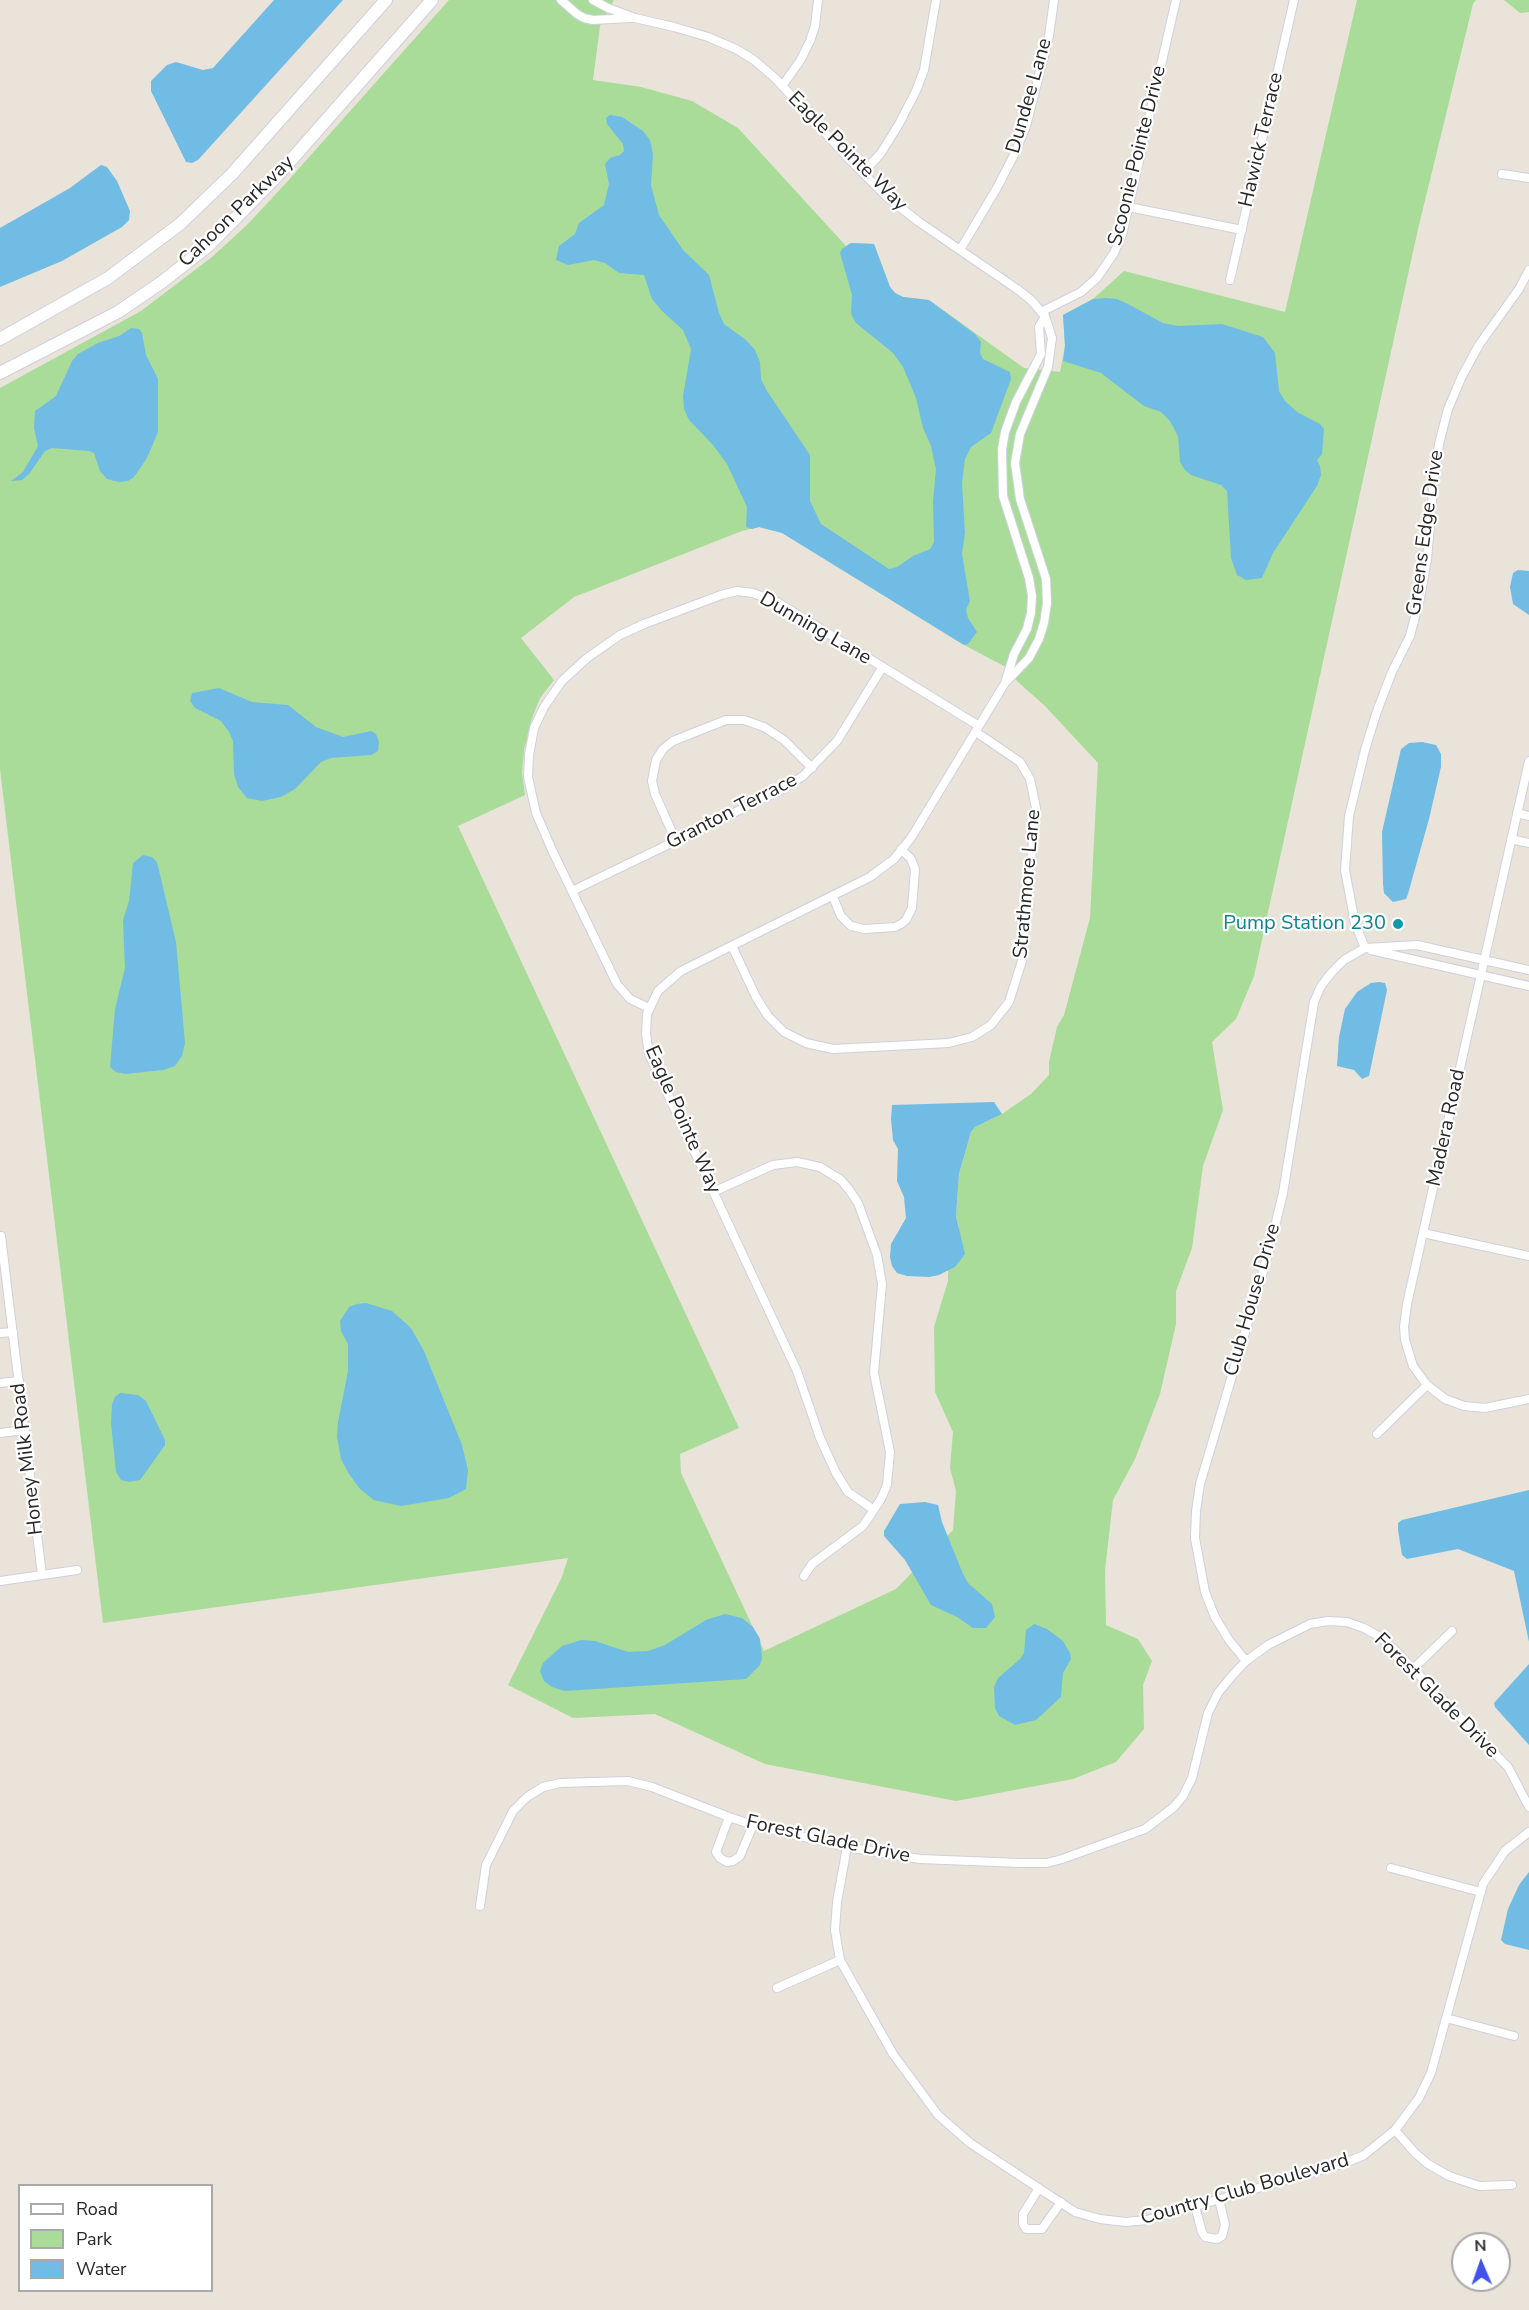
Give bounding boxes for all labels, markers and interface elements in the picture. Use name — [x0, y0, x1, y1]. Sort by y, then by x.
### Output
street label: Dundee Lane — [1002, 36, 1058, 156]
street label: Scoonie Pointe Drive — [1104, 63, 1172, 249]
street label: Hawick Terrace — [1235, 70, 1289, 210]
street label: Eagle Pointe Way — [782, 87, 912, 217]
street label: Cahoon Parkway — [174, 151, 300, 273]
street label: Greens Edge Drive — [1402, 449, 1450, 617]
street label: Dunning Lane — [755, 587, 875, 671]
street label: Granton Terrace — [663, 769, 801, 855]
street label: Strathmore Lane — [1010, 808, 1046, 960]
place label: Pump Station 230 — [1223, 912, 1386, 936]
marker: Pump Station 230 — [1391, 917, 1405, 931]
street label: Eagle Pointe Way — [639, 1042, 725, 1198]
street label: Madera Road — [1423, 1067, 1471, 1189]
street label: Club House Drive — [1220, 1221, 1286, 1379]
street label: Honey Milk Road — [7, 1382, 49, 1536]
street label: Forest Glade Drive — [1368, 1628, 1504, 1764]
street label: Forest Glade Drive — [744, 1811, 912, 1869]
street label: Country Club Boulevard — [1138, 2149, 1352, 2231]
legend — [18, 2184, 213, 2292]
text: Road — [76, 2197, 118, 2221]
text: Park — [76, 2227, 112, 2251]
north arrow — [1451, 2232, 1511, 2292]
text: N — [1474, 2235, 1487, 2257]
text: Water — [76, 2257, 127, 2281]

